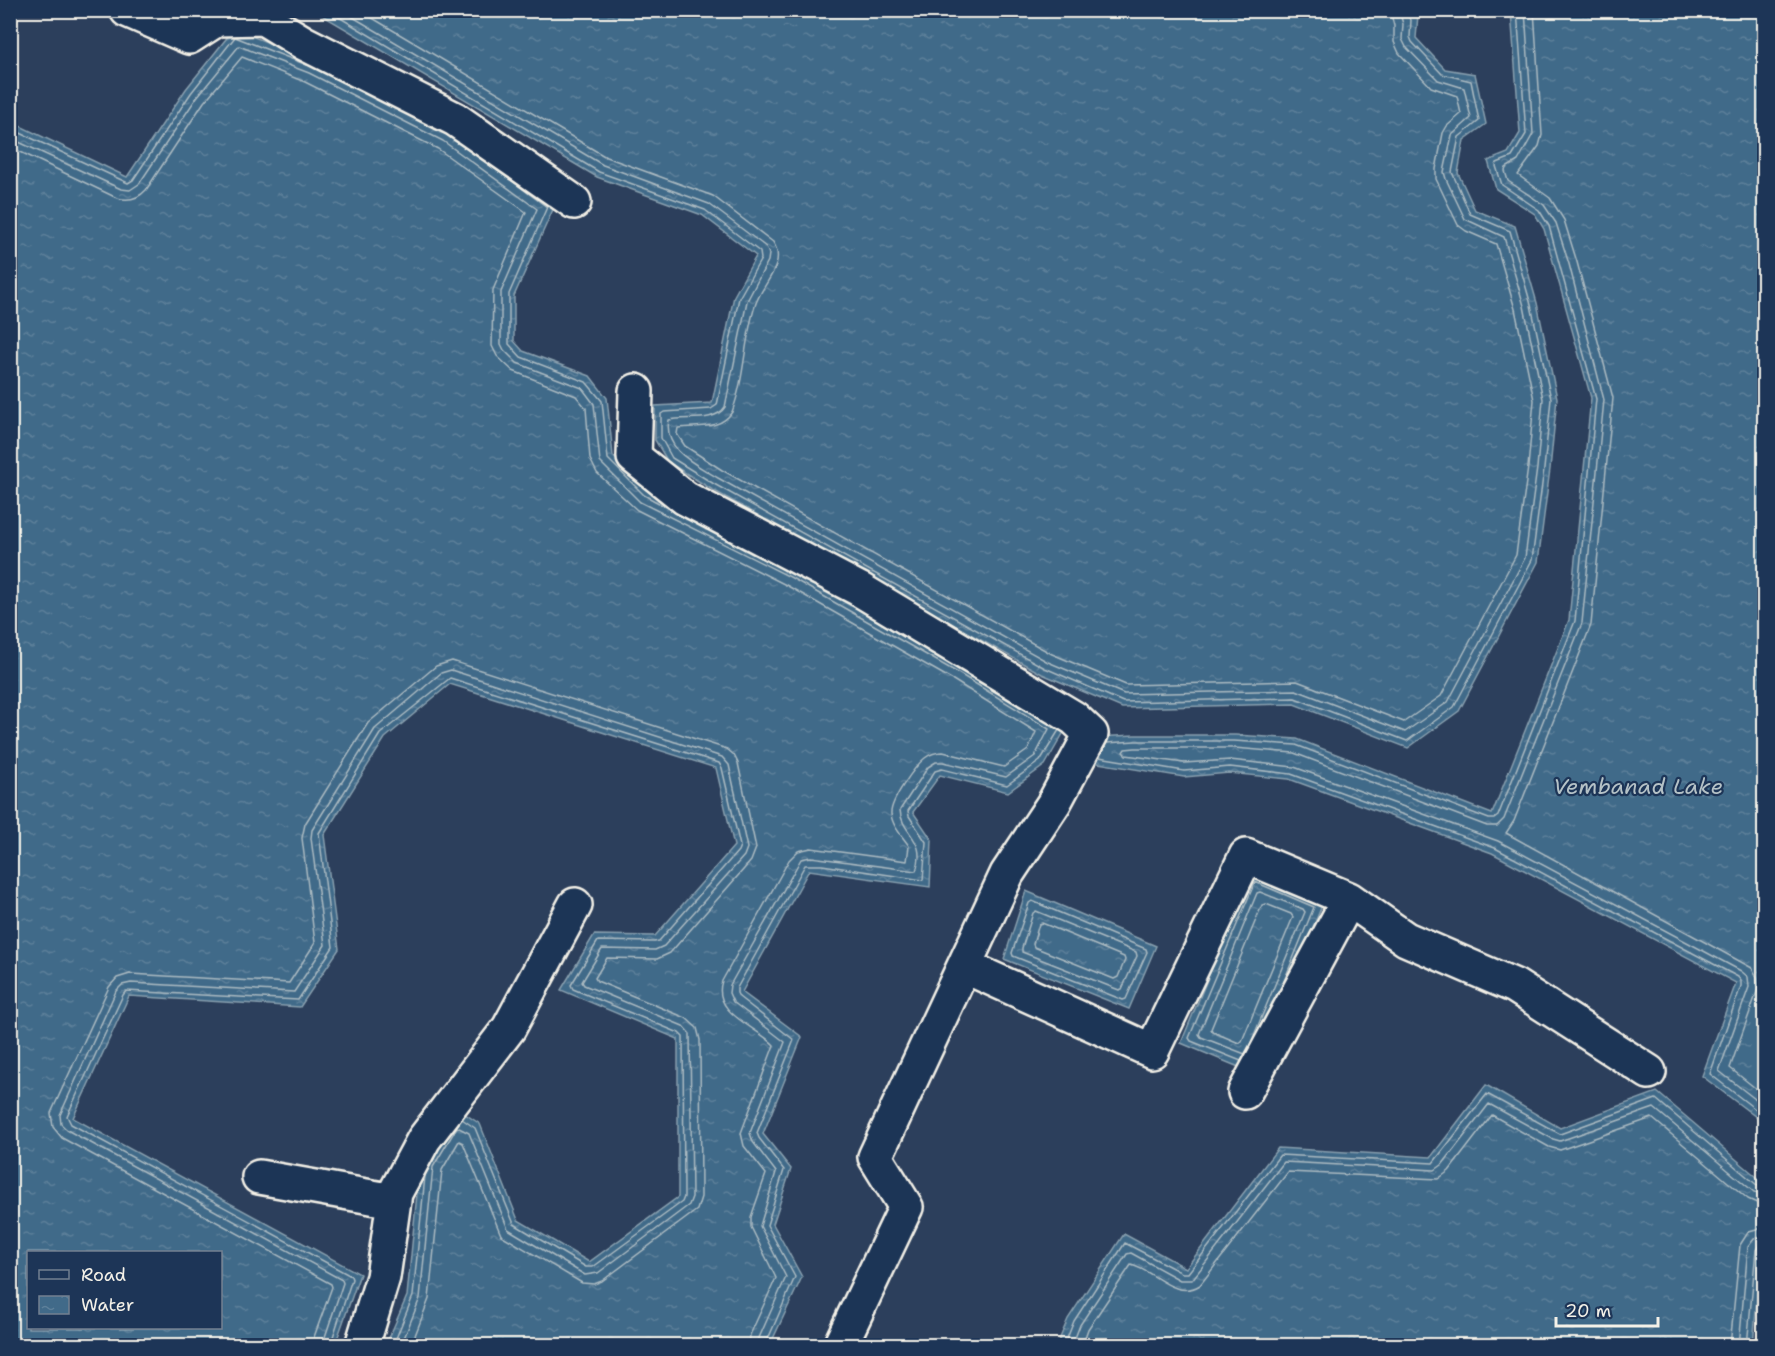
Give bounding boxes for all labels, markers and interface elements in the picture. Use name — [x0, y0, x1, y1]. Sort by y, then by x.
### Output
water label: Vembanad Lake — [1553, 772, 1723, 801]
legend — [27, 1251, 222, 1329]
text: Road — [81, 1263, 126, 1287]
scale bar — [1556, 1290, 1658, 1328]
text: Water — [81, 1293, 134, 1317]
text: 20 m — [1565, 1299, 1611, 1323]

